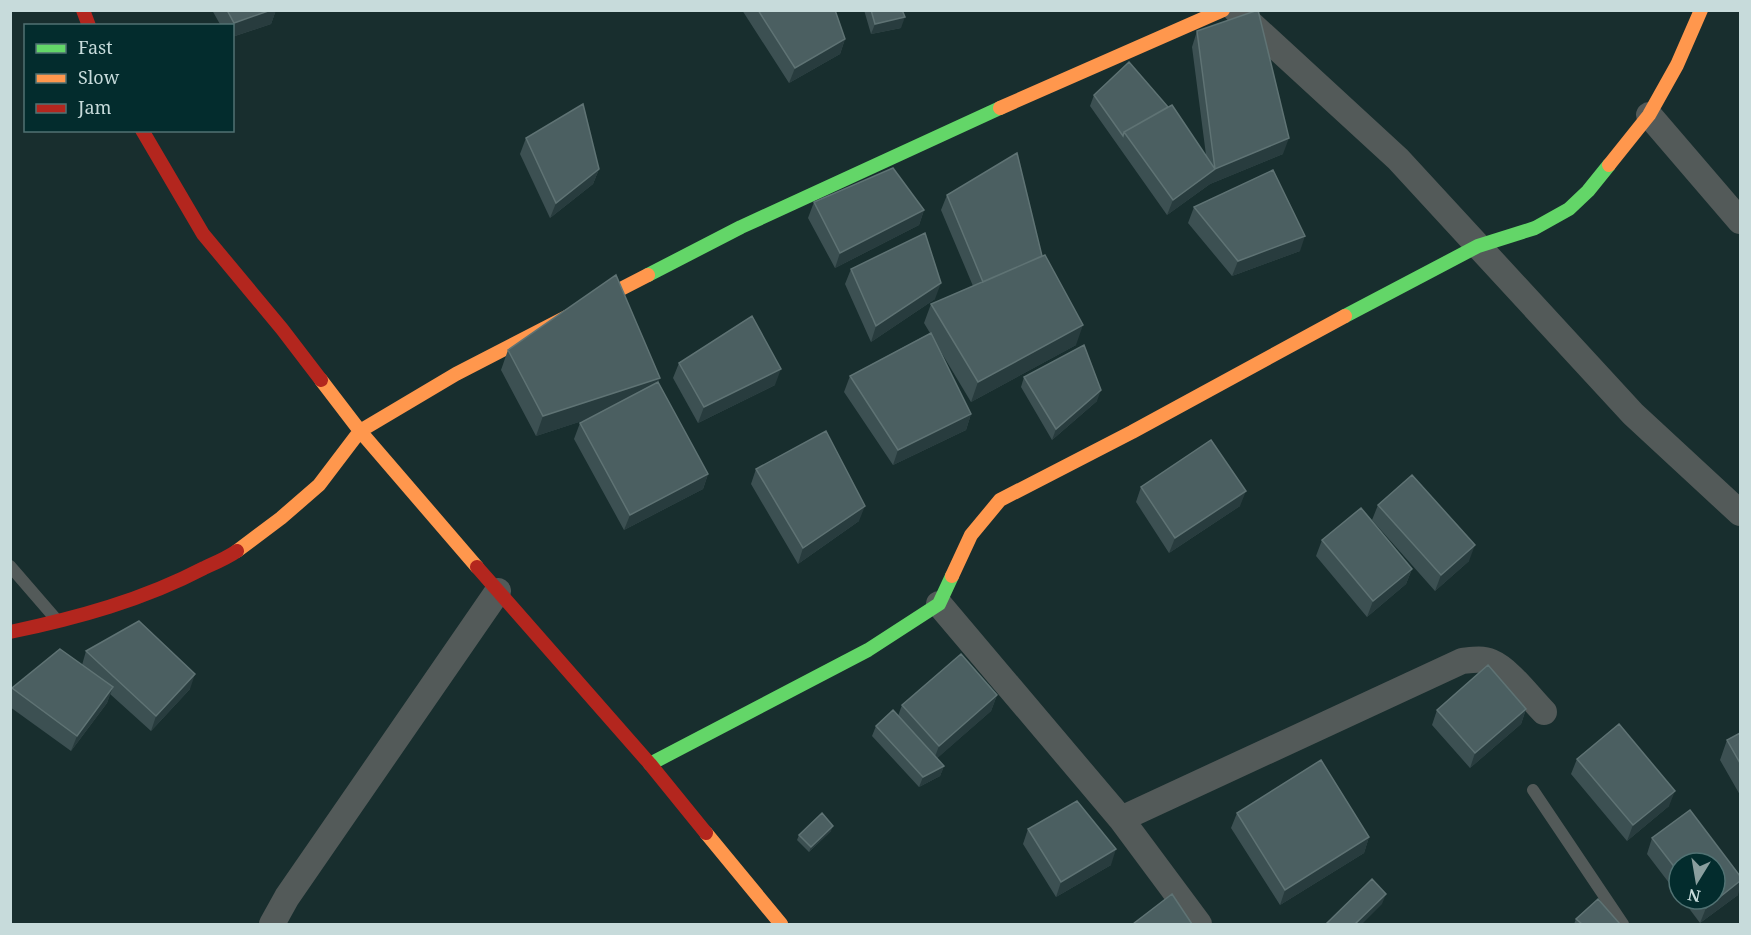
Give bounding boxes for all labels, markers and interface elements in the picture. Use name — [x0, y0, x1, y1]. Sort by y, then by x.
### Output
legend — [24, 24, 234, 132]
text: Fast — [78, 35, 113, 59]
text: Slow — [78, 65, 120, 89]
text: Jam — [77, 95, 112, 119]
north arrow — [1667, 851, 1727, 911]
text: N — [1685, 884, 1702, 908]

